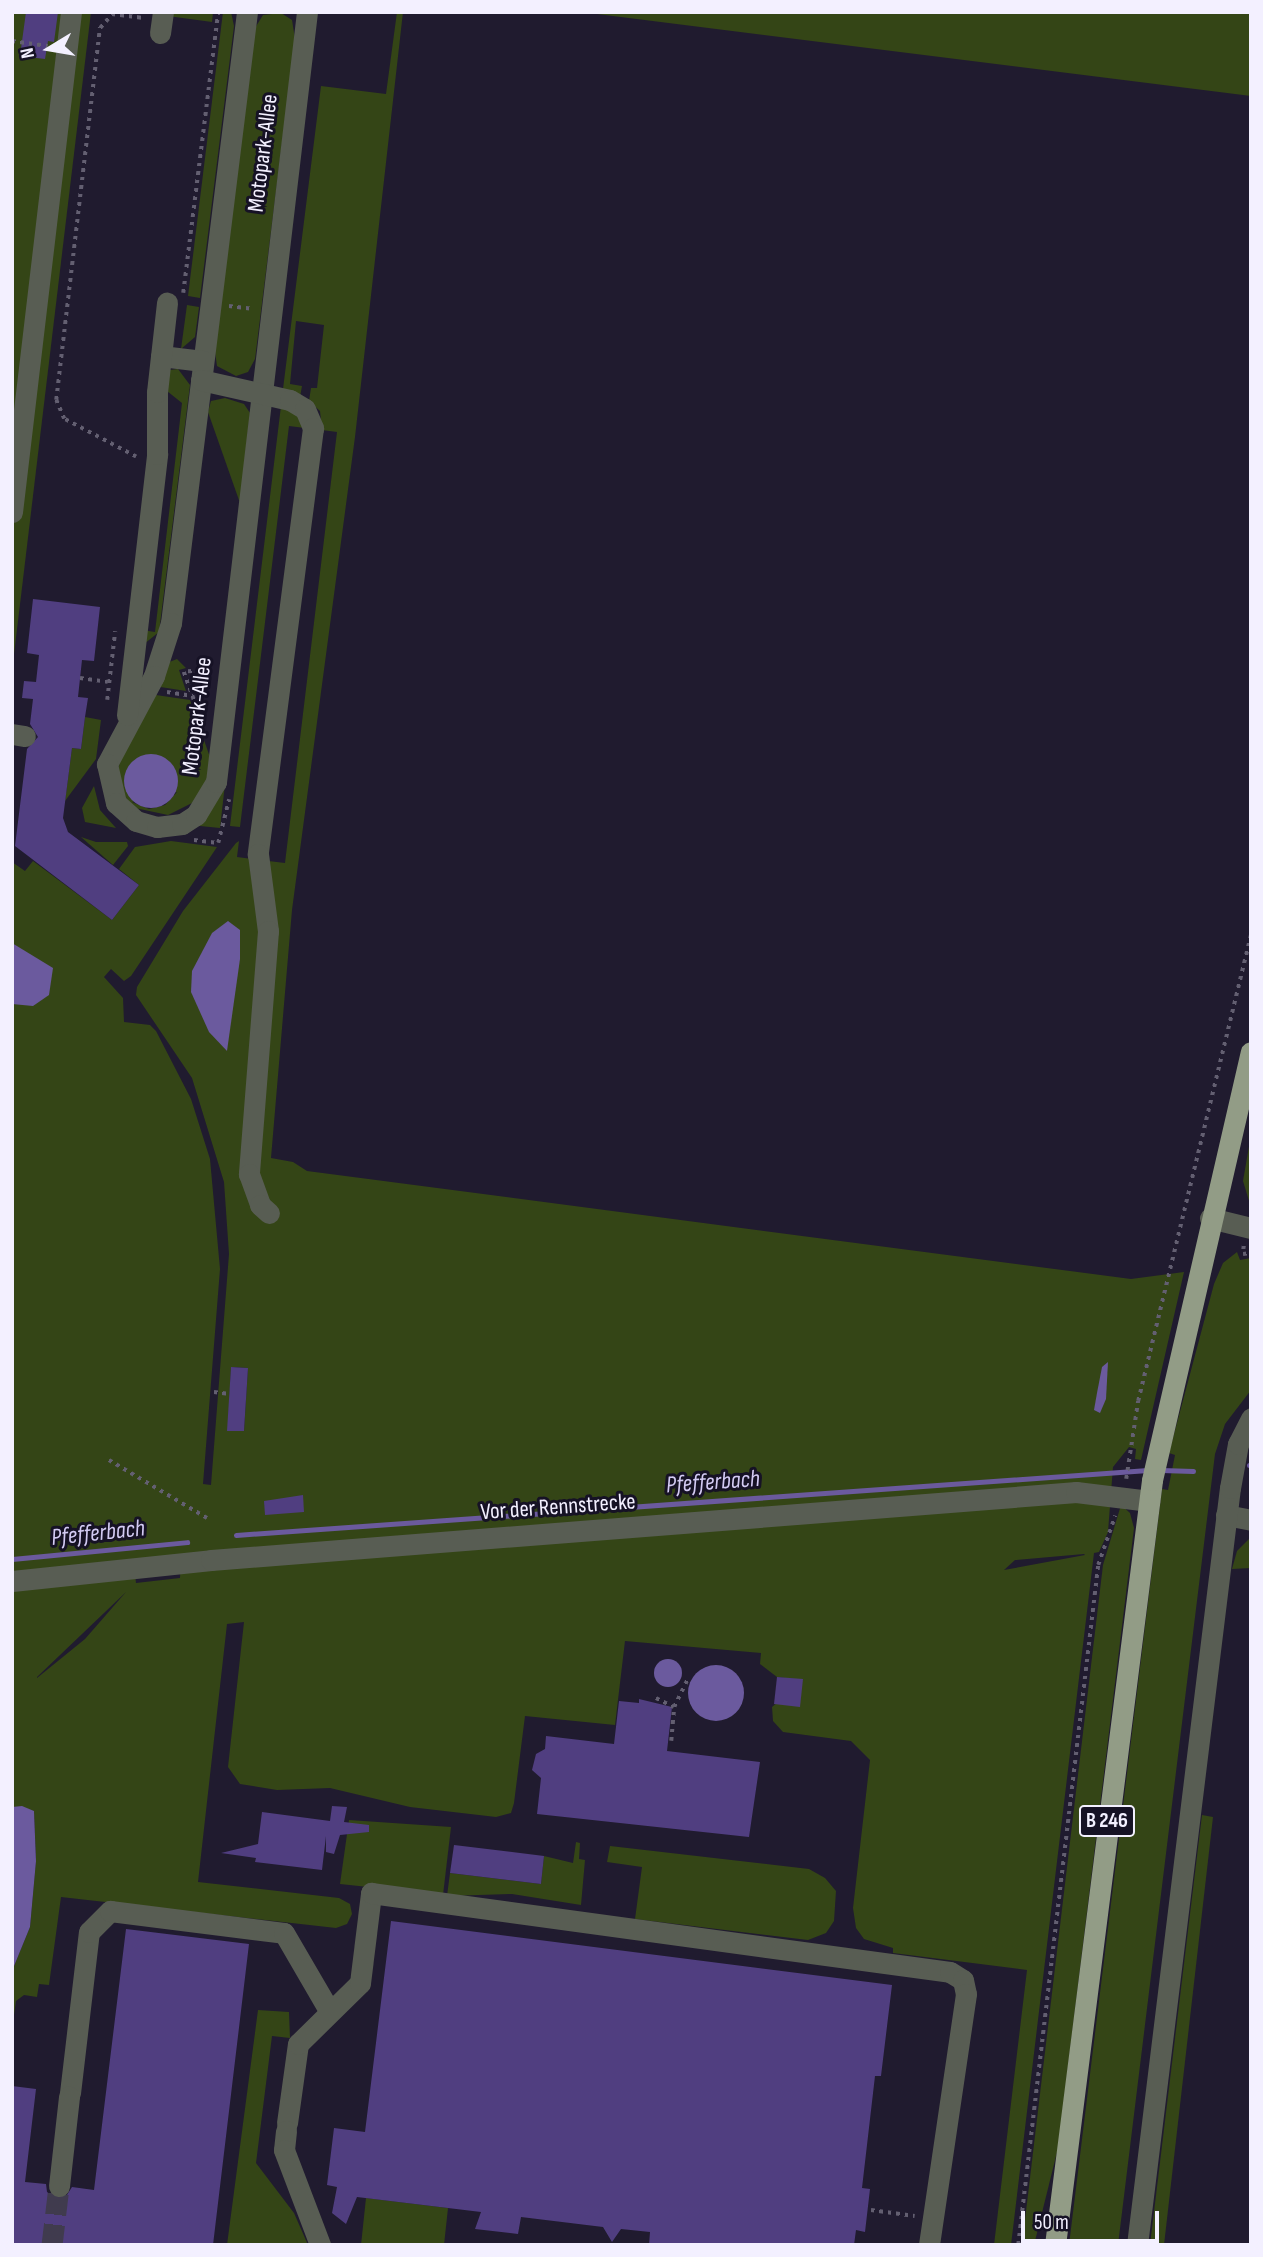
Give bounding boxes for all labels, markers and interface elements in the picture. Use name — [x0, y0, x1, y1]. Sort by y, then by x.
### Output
north arrow — [14, 14, 84, 84]
text: N — [16, 46, 40, 60]
street label: Motopark-Allee — [242, 93, 284, 213]
street label: Motopark-Allee — [176, 656, 218, 776]
water label: Pfefferbach — [665, 1464, 761, 1500]
street label: Vor der Rennstrecke — [480, 1488, 636, 1526]
water label: Pfefferbach — [50, 1514, 146, 1552]
road number: B 246 — [1077, 1804, 1137, 1839]
scale bar — [1025, 2198, 1163, 2242]
text: 50 m — [1034, 2210, 1069, 2235]

